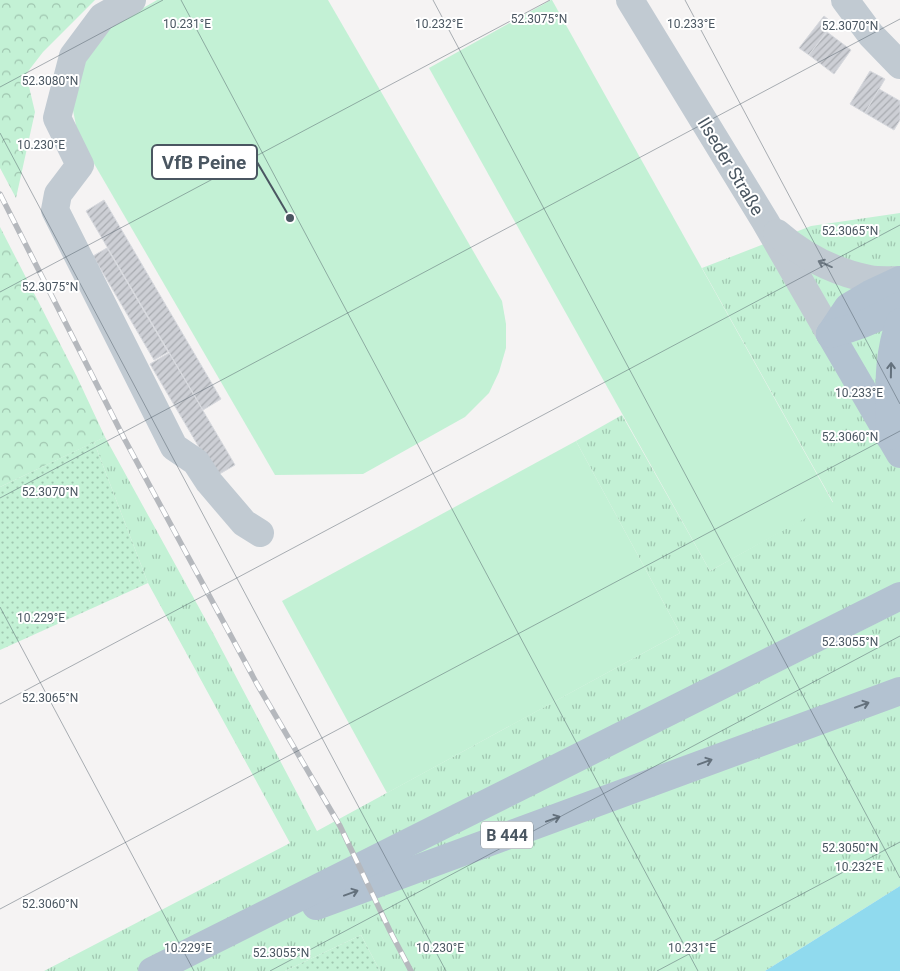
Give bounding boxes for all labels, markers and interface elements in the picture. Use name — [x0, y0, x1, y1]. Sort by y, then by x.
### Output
text: 52.3075°N — [511, 12, 567, 26]
text: 10.231°E — [163, 17, 211, 31]
text: 10.232°E — [415, 17, 463, 31]
text: 10.233°E — [667, 17, 715, 31]
text: 52.3070°N — [822, 19, 878, 33]
text: 52.3080°N — [22, 74, 78, 88]
street label: Ilseder Straße — [693, 113, 769, 219]
text: 10.230°E — [17, 138, 65, 152]
callout: VfB Peine — [152, 145, 257, 179]
text: VfB Peine — [162, 151, 246, 174]
text: 52.3065°N — [822, 224, 878, 238]
one-way arrow — [818, 258, 833, 268]
text: 52.3075°N — [22, 280, 78, 294]
one-way arrow — [886, 362, 896, 378]
text: 10.233°E — [835, 386, 883, 400]
text: 52.3060°N — [822, 430, 878, 444]
text: 52.3070°N — [22, 485, 78, 499]
text: 10.229°E — [17, 611, 65, 625]
text: 52.3055°N — [822, 635, 878, 649]
text: 52.3065°N — [22, 691, 78, 705]
one-way arrow — [854, 700, 869, 709]
one-way arrow — [697, 757, 712, 766]
one-way arrow — [544, 814, 560, 823]
road number: B 444 — [481, 822, 533, 848]
text: 52.3050°N — [822, 841, 878, 855]
text: 10.232°E — [835, 860, 883, 874]
one-way arrow — [343, 888, 358, 897]
text: 52.3060°N — [22, 897, 78, 911]
text: 10.229°E — [164, 941, 212, 955]
text: 10.230°E — [416, 941, 464, 955]
text: 10.231°E — [668, 941, 716, 955]
text: 52.3055°N — [253, 946, 309, 960]

